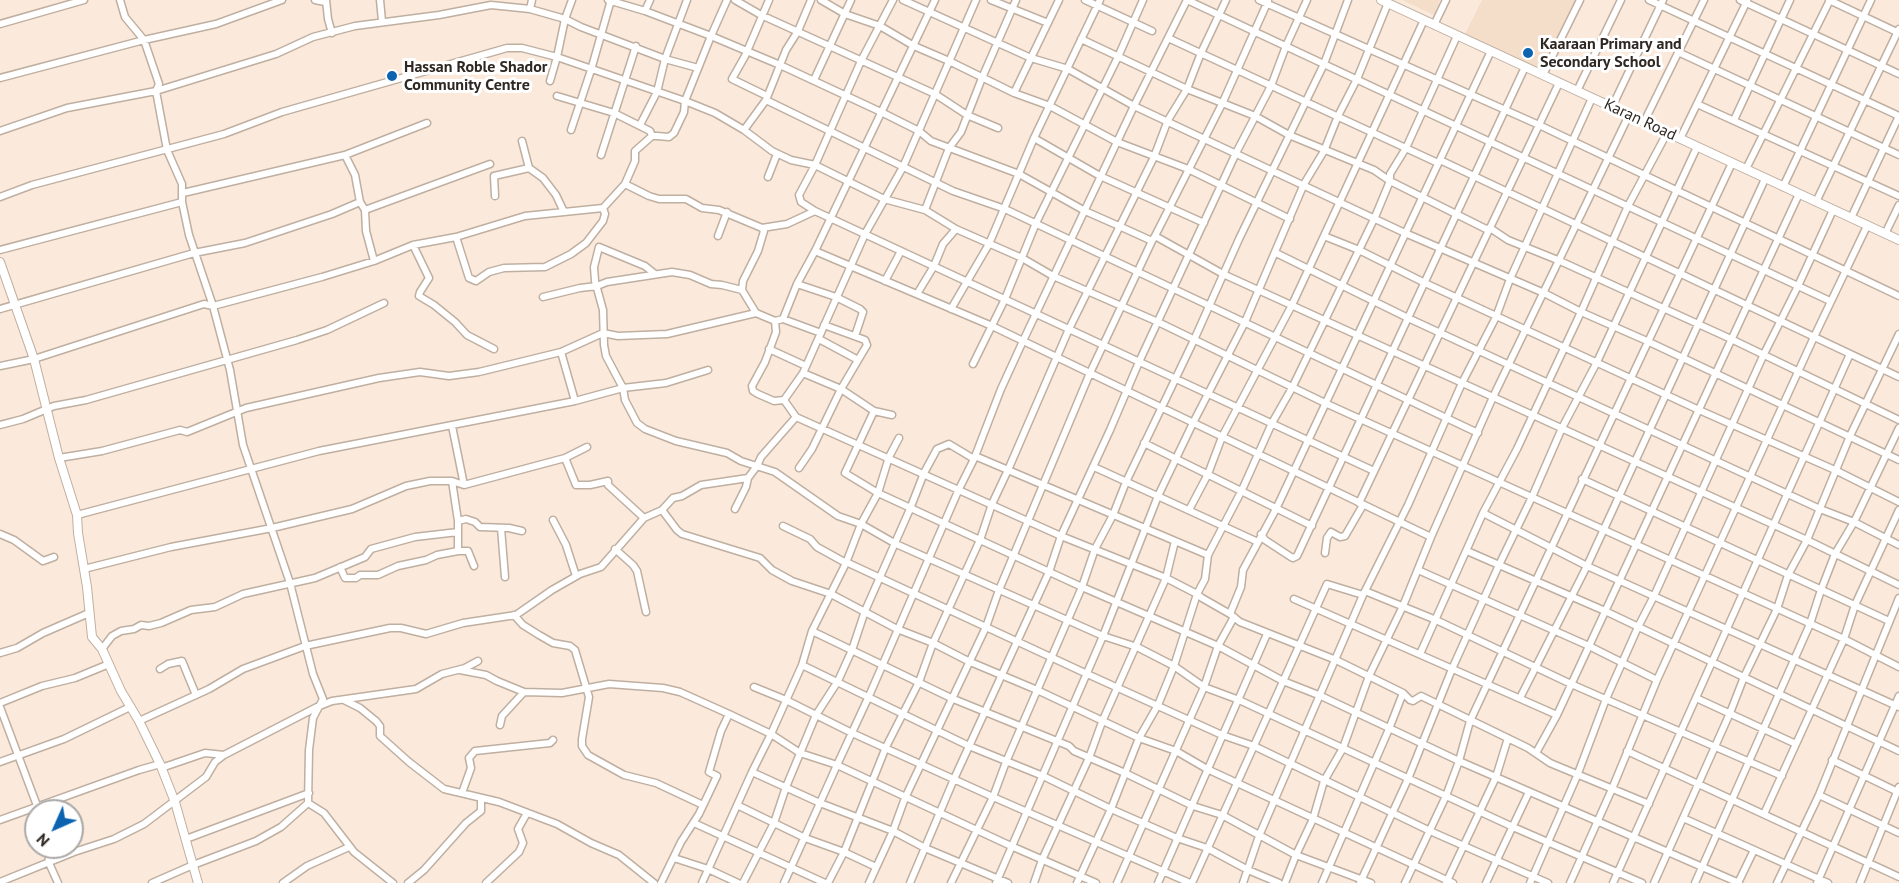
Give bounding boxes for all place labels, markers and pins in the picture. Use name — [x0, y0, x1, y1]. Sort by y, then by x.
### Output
place label: Kaaraan Primary and Secondary School — [1540, 34, 1682, 72]
marker: Kaaraan Primary and Secondary School — [1521, 46, 1535, 60]
place label: Hassan Roble Shador Community Centre — [404, 57, 547, 95]
marker: Hassan Roble Shador Community Centre — [385, 69, 399, 83]

